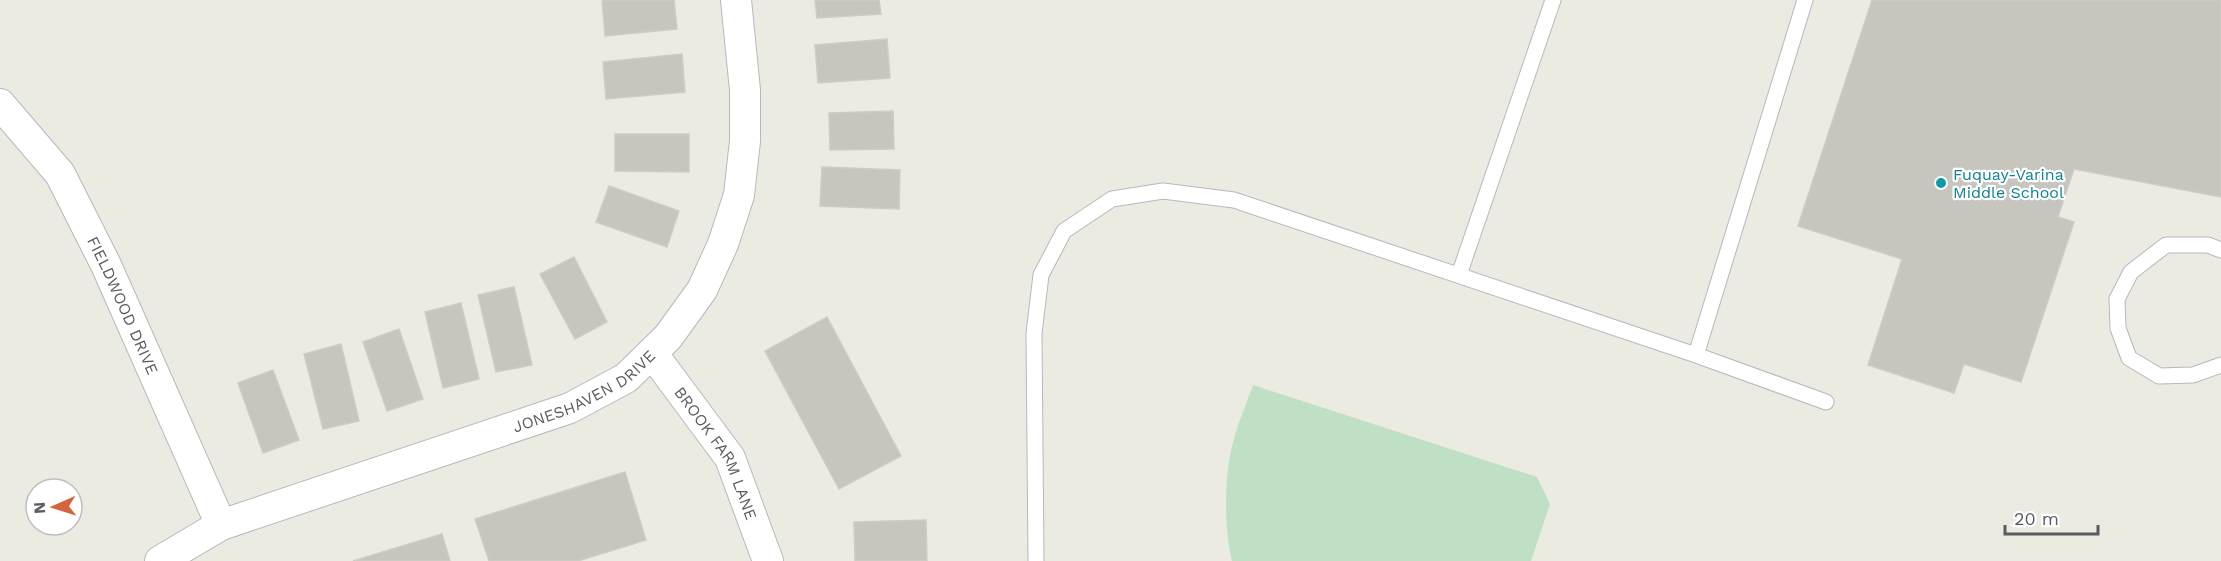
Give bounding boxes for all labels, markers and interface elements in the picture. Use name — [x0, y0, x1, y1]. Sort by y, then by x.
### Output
place label: Fuquay-Varina Middle School — [1953, 165, 2064, 202]
marker: Fuquay-Varina Middle School — [1934, 176, 1948, 190]
street label: FIELDWOOD DRIVE — [83, 233, 162, 377]
street label: JONESHAVEN DRIVE — [510, 346, 659, 437]
street label: BROOK FARM LANE — [670, 383, 761, 523]
north arrow — [24, 477, 84, 537]
scale bar — [2005, 498, 2098, 536]
text: N — [30, 501, 49, 514]
text: 20 m — [2014, 508, 2059, 529]

